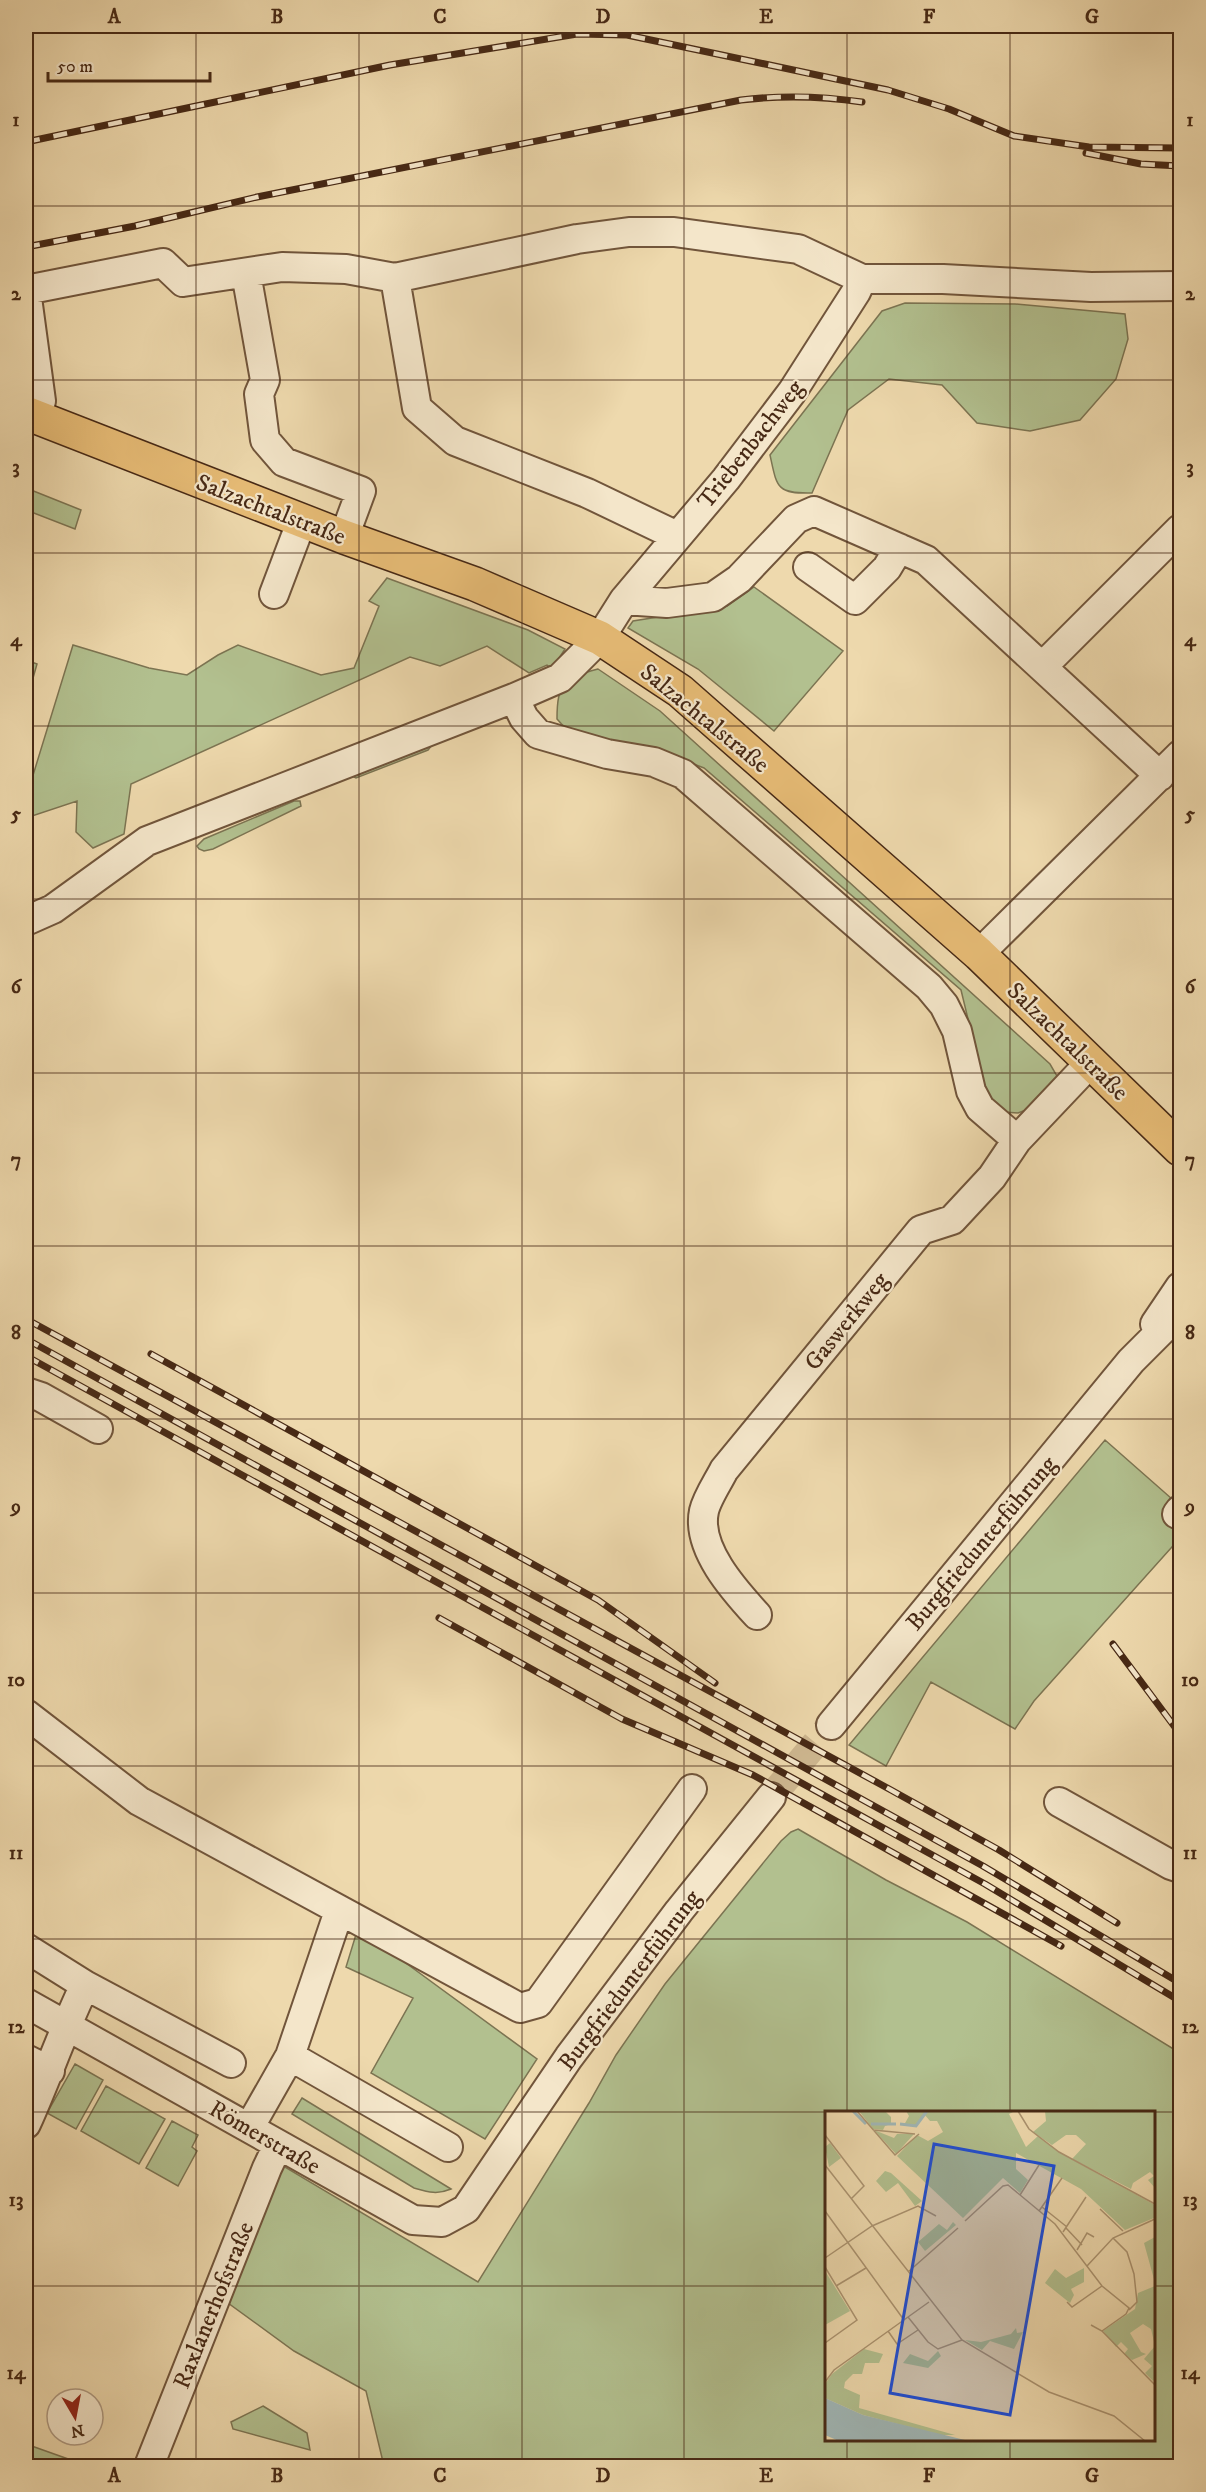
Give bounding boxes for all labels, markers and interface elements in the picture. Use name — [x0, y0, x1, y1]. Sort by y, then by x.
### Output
text: A — [107, 5, 122, 30]
text: B — [271, 5, 283, 30]
text: C — [433, 5, 447, 30]
text: D — [596, 5, 611, 30]
text: E — [759, 5, 773, 30]
text: F — [923, 5, 936, 30]
text: G — [1085, 5, 1099, 30]
scale bar — [48, 45, 210, 83]
text: 50 m — [57, 56, 93, 78]
text: 1 — [12, 108, 20, 133]
text: 1 — [1186, 108, 1194, 133]
text: 2 — [11, 282, 22, 307]
text: 2 — [1185, 282, 1196, 307]
street label: Triebenbachweg — [691, 374, 811, 515]
text: 3 — [12, 455, 20, 480]
text: 3 — [1186, 455, 1194, 480]
street label: Salzachtalstraße — [192, 468, 350, 552]
text: 4 — [10, 628, 23, 653]
text: 4 — [1184, 628, 1197, 653]
street label: Salzachtalstraße — [634, 657, 775, 780]
text: 5 — [10, 802, 21, 827]
text: 5 — [1184, 802, 1195, 827]
text: 6 — [11, 975, 23, 1000]
text: 6 — [1185, 975, 1197, 1000]
street label: Salzachtalstraße — [1000, 976, 1135, 1107]
text: 7 — [11, 1148, 21, 1173]
text: 7 — [1185, 1148, 1195, 1173]
street label: Gaswerkweg — [798, 1266, 896, 1377]
text: 8 — [11, 1321, 21, 1346]
text: 8 — [1185, 1321, 1195, 1346]
street label: Burgfriedunterführung — [900, 1450, 1064, 1637]
text: 9 — [9, 1495, 21, 1520]
text: 9 — [1183, 1495, 1195, 1520]
text: 10 — [7, 1668, 25, 1693]
text: 10 — [1181, 1668, 1199, 1693]
text: 11 — [9, 1841, 23, 1866]
text: 11 — [1183, 1841, 1197, 1866]
street label: Burgfriedunterführung — [552, 1884, 708, 2077]
text: 12 — [7, 2015, 26, 2040]
text: 12 — [1181, 2015, 1200, 2040]
street label: Römerstraße — [203, 2094, 326, 2182]
inset map — [825, 2111, 1155, 2441]
text: 13 — [9, 2188, 23, 2213]
text: 13 — [1183, 2188, 1197, 2213]
street label: Raxlanerhofstraße — [167, 2217, 261, 2393]
text: 14 — [7, 2361, 27, 2386]
text: 14 — [1181, 2361, 1201, 2386]
north arrow — [45, 2387, 105, 2447]
text: N — [69, 2420, 86, 2442]
text: A — [107, 2464, 122, 2489]
text: B — [271, 2464, 283, 2489]
text: C — [433, 2464, 447, 2489]
text: D — [596, 2464, 611, 2489]
text: E — [759, 2464, 773, 2489]
text: F — [923, 2464, 936, 2489]
text: G — [1085, 2464, 1099, 2489]

